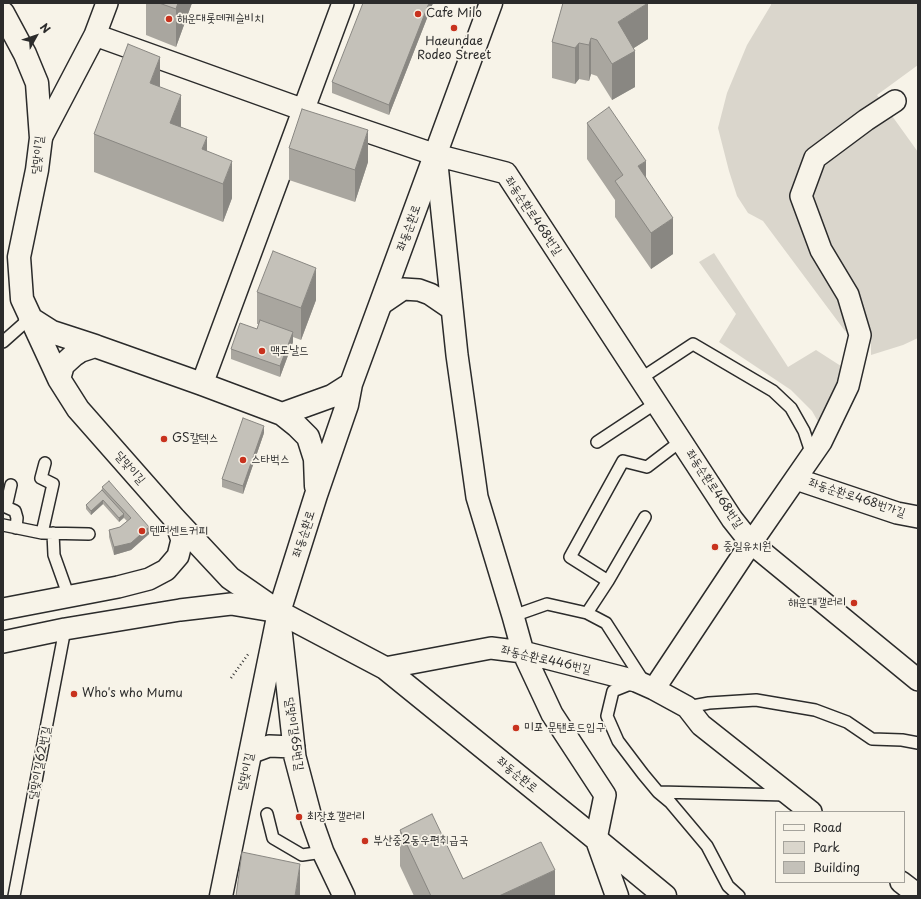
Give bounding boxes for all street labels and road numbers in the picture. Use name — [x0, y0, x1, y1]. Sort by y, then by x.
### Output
street label: 달맞이길 — [29, 135, 47, 175]
street label: 좌동순환로468번길 — [501, 174, 565, 258]
street label: 좌동순환로 — [394, 203, 424, 253]
street label: 좌동순환로468번길 — [682, 447, 746, 531]
street label: 달맞이길 — [112, 449, 148, 487]
street label: 좌동순환로468번가길 — [807, 476, 907, 520]
street label: 좌동순환로 — [290, 509, 318, 559]
street label: 좌동순환로446번길 — [500, 643, 592, 677]
street label: 달맞이길65번길 — [282, 696, 306, 772]
street label: 달맞이길62번길 — [26, 725, 54, 801]
street label: 달맞이길 — [235, 752, 257, 792]
street label: 좌동순환로 — [494, 754, 540, 796]

